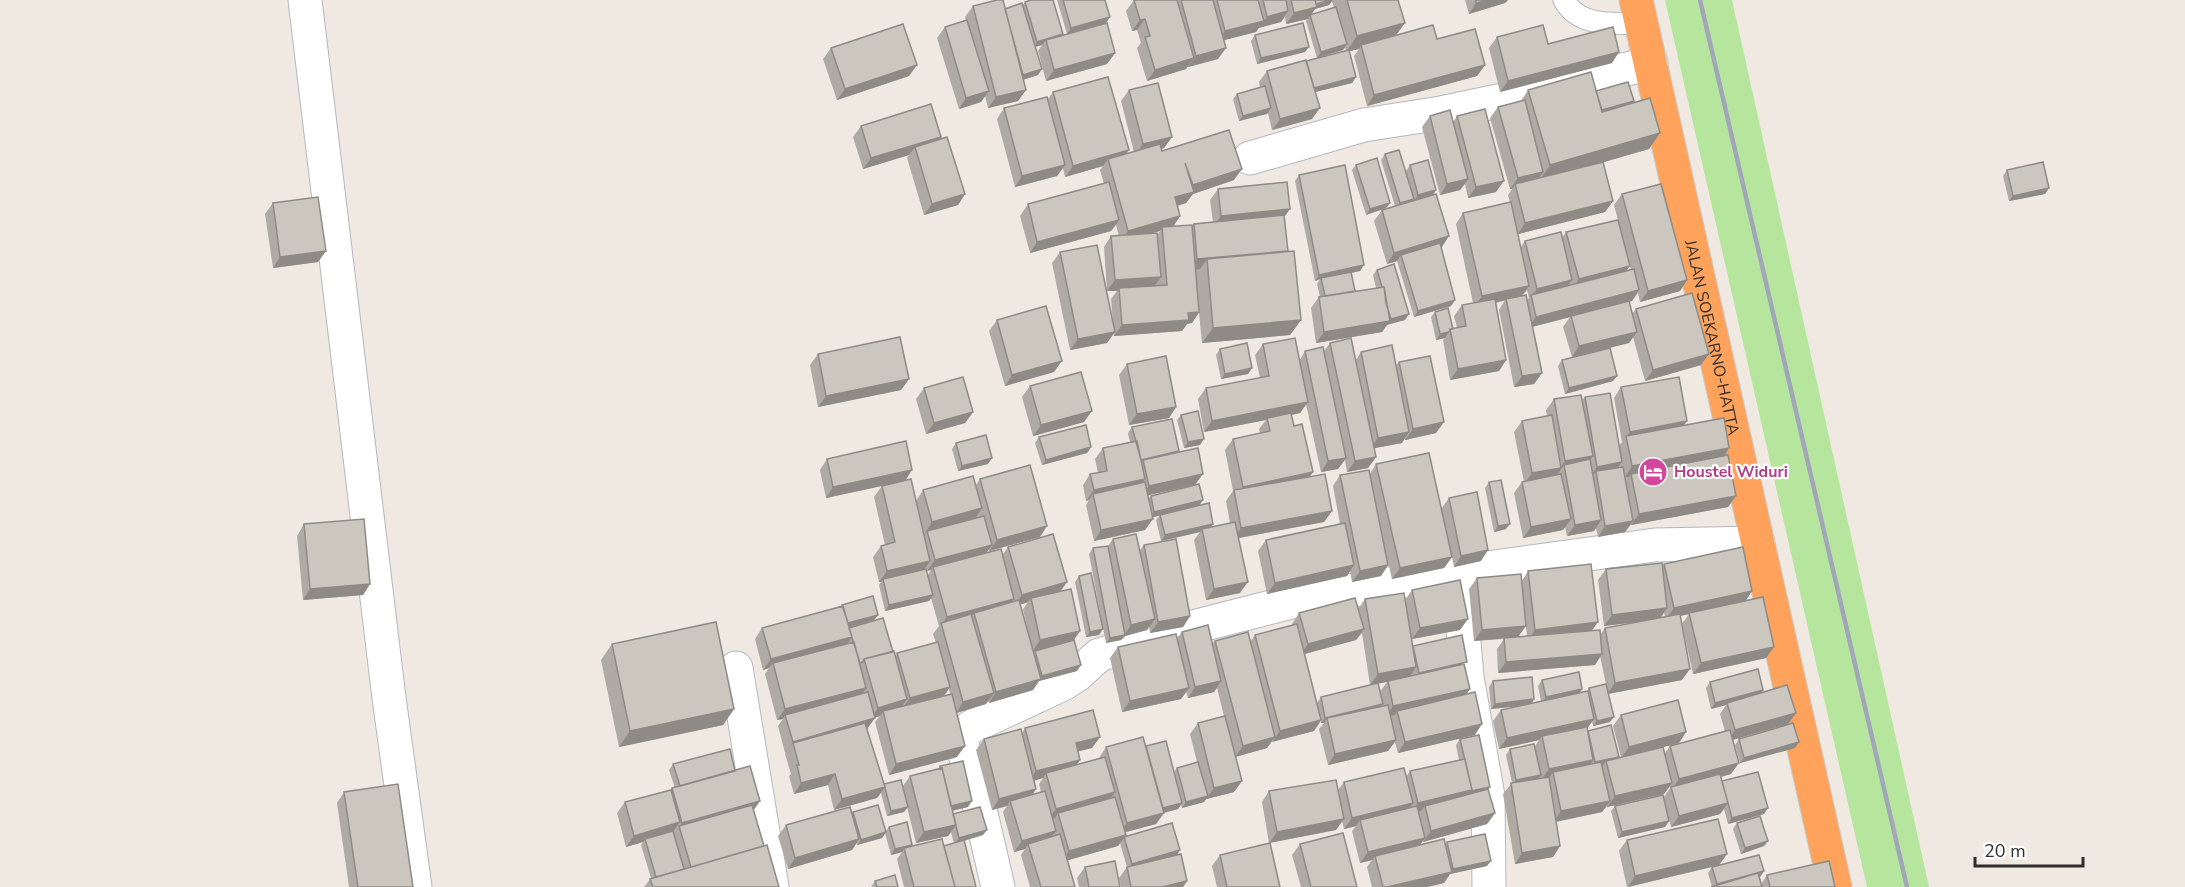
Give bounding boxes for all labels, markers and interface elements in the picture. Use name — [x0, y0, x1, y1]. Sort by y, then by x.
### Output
street label: JALAN SOEKARNO-HATTA — [1679, 237, 1744, 438]
hotel icon: Houstel Widuri — [1637, 456, 1669, 488]
place label: Houstel Widuri — [1674, 461, 1788, 483]
scale bar — [1975, 830, 2083, 868]
text: 20 m — [1984, 839, 2026, 863]

